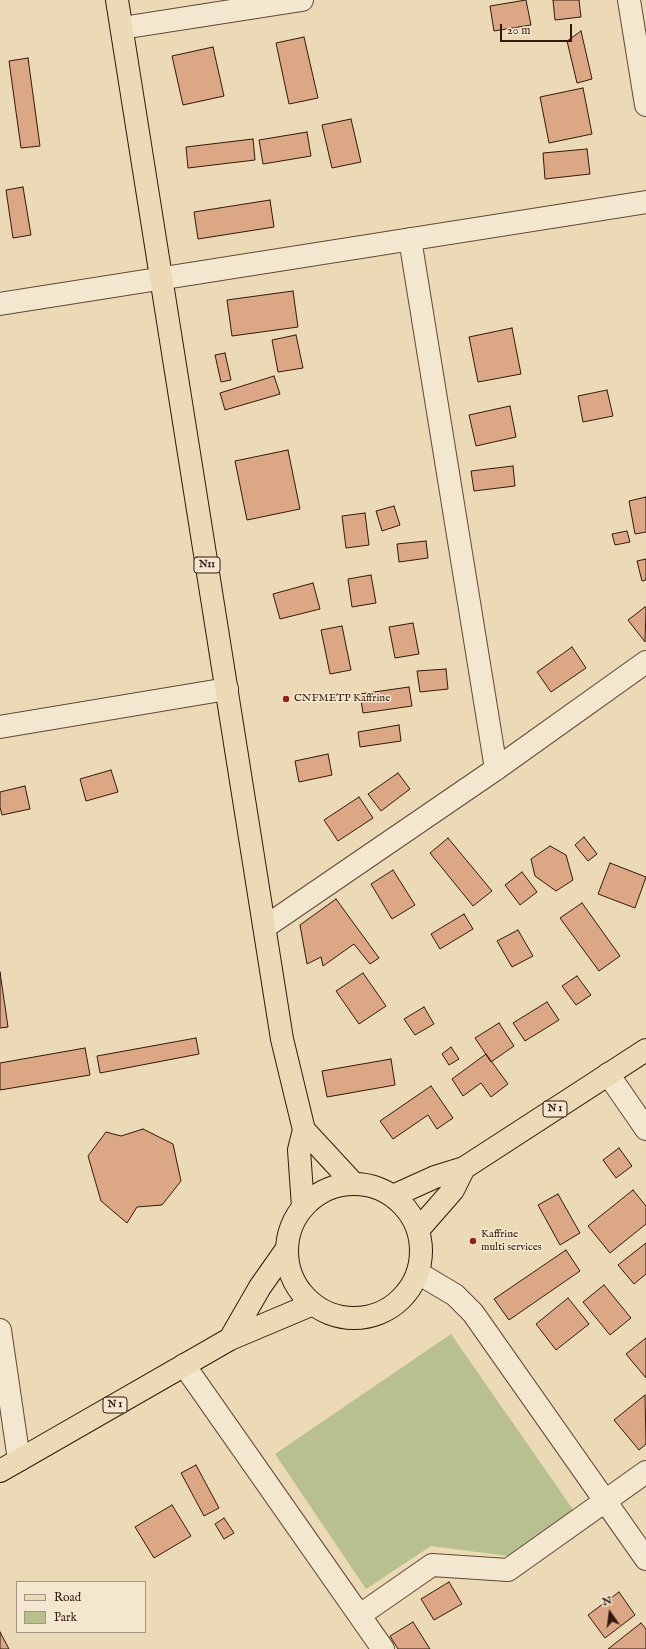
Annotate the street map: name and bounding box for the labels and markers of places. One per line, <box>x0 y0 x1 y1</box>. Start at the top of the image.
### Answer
place label: CNFMETP Kaffrine <box>294 692 390 706</box>
marker: CNFMETP Kaffrine <box>281 694 291 704</box>
place label: Kaffrine multi services <box>481 1228 542 1254</box>
marker: Kaffrine multi services <box>468 1236 478 1246</box>

